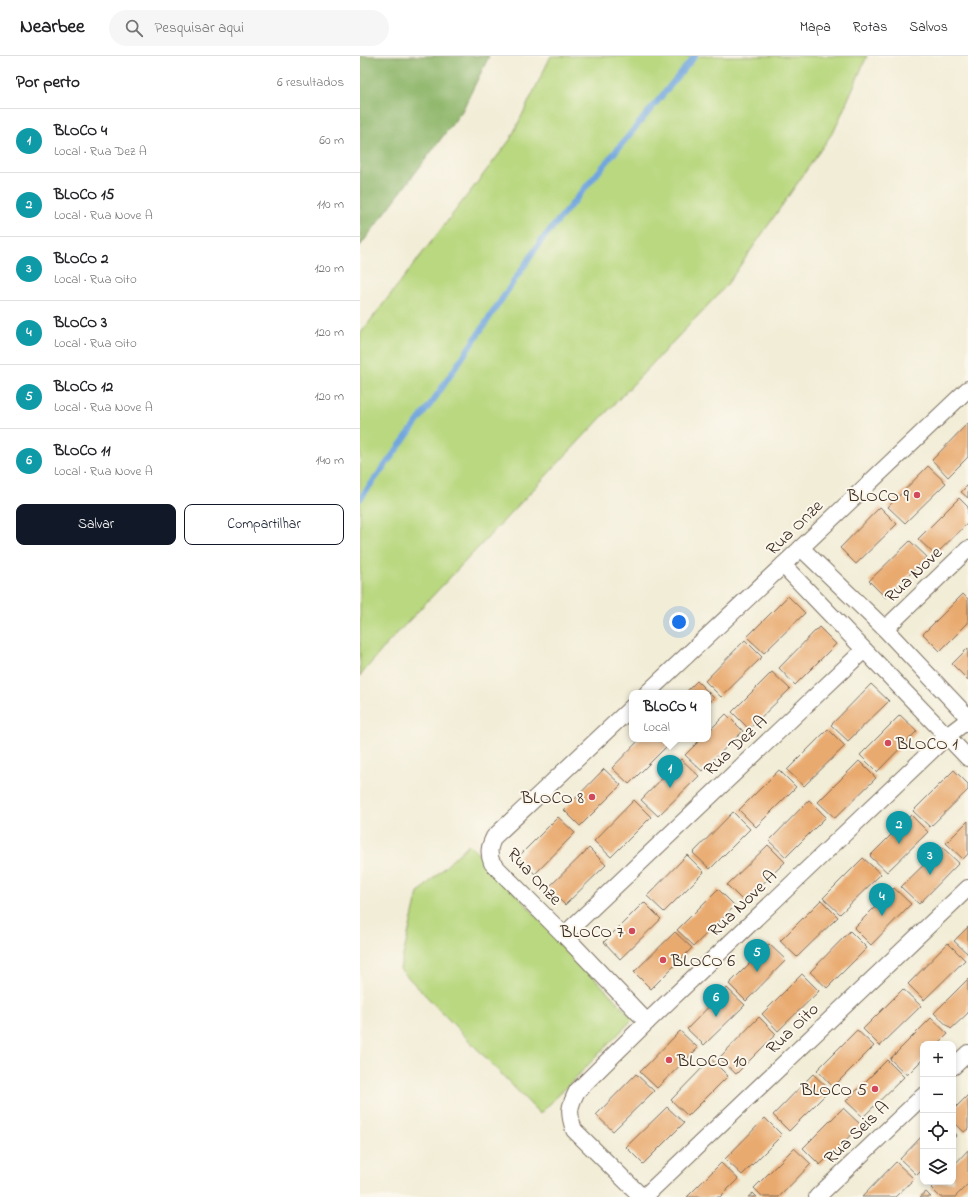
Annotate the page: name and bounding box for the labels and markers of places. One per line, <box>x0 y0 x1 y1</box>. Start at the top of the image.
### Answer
place label: BLOCO 9 <box>846 484 910 510</box>
marker: BLOCO 9 <box>912 490 922 500</box>
place label: BLOCO 1 <box>895 732 958 758</box>
marker: BLOCO 1 <box>883 738 893 748</box>
pin: 1 <box>657 755 683 788</box>
place label: BLOCO 8 <box>520 786 584 812</box>
marker: BLOCO 8 <box>587 792 597 802</box>
pin: 2 <box>886 811 912 844</box>
pin: 3 <box>917 842 943 875</box>
pin: 4 <box>869 883 895 916</box>
place label: BLOCO 7 <box>559 920 625 946</box>
marker: BLOCO 7 <box>627 926 637 936</box>
pin: 5 <box>744 939 770 972</box>
place label: BLOCO 6 <box>670 949 735 975</box>
marker: BLOCO 6 <box>658 955 668 965</box>
pin: 6 <box>703 984 729 1017</box>
place label: BLOCO 10 <box>676 1049 747 1075</box>
marker: BLOCO 10 <box>664 1055 674 1065</box>
place label: BLOCO 5 <box>799 1078 867 1104</box>
marker: BLOCO 5 <box>870 1084 880 1094</box>

